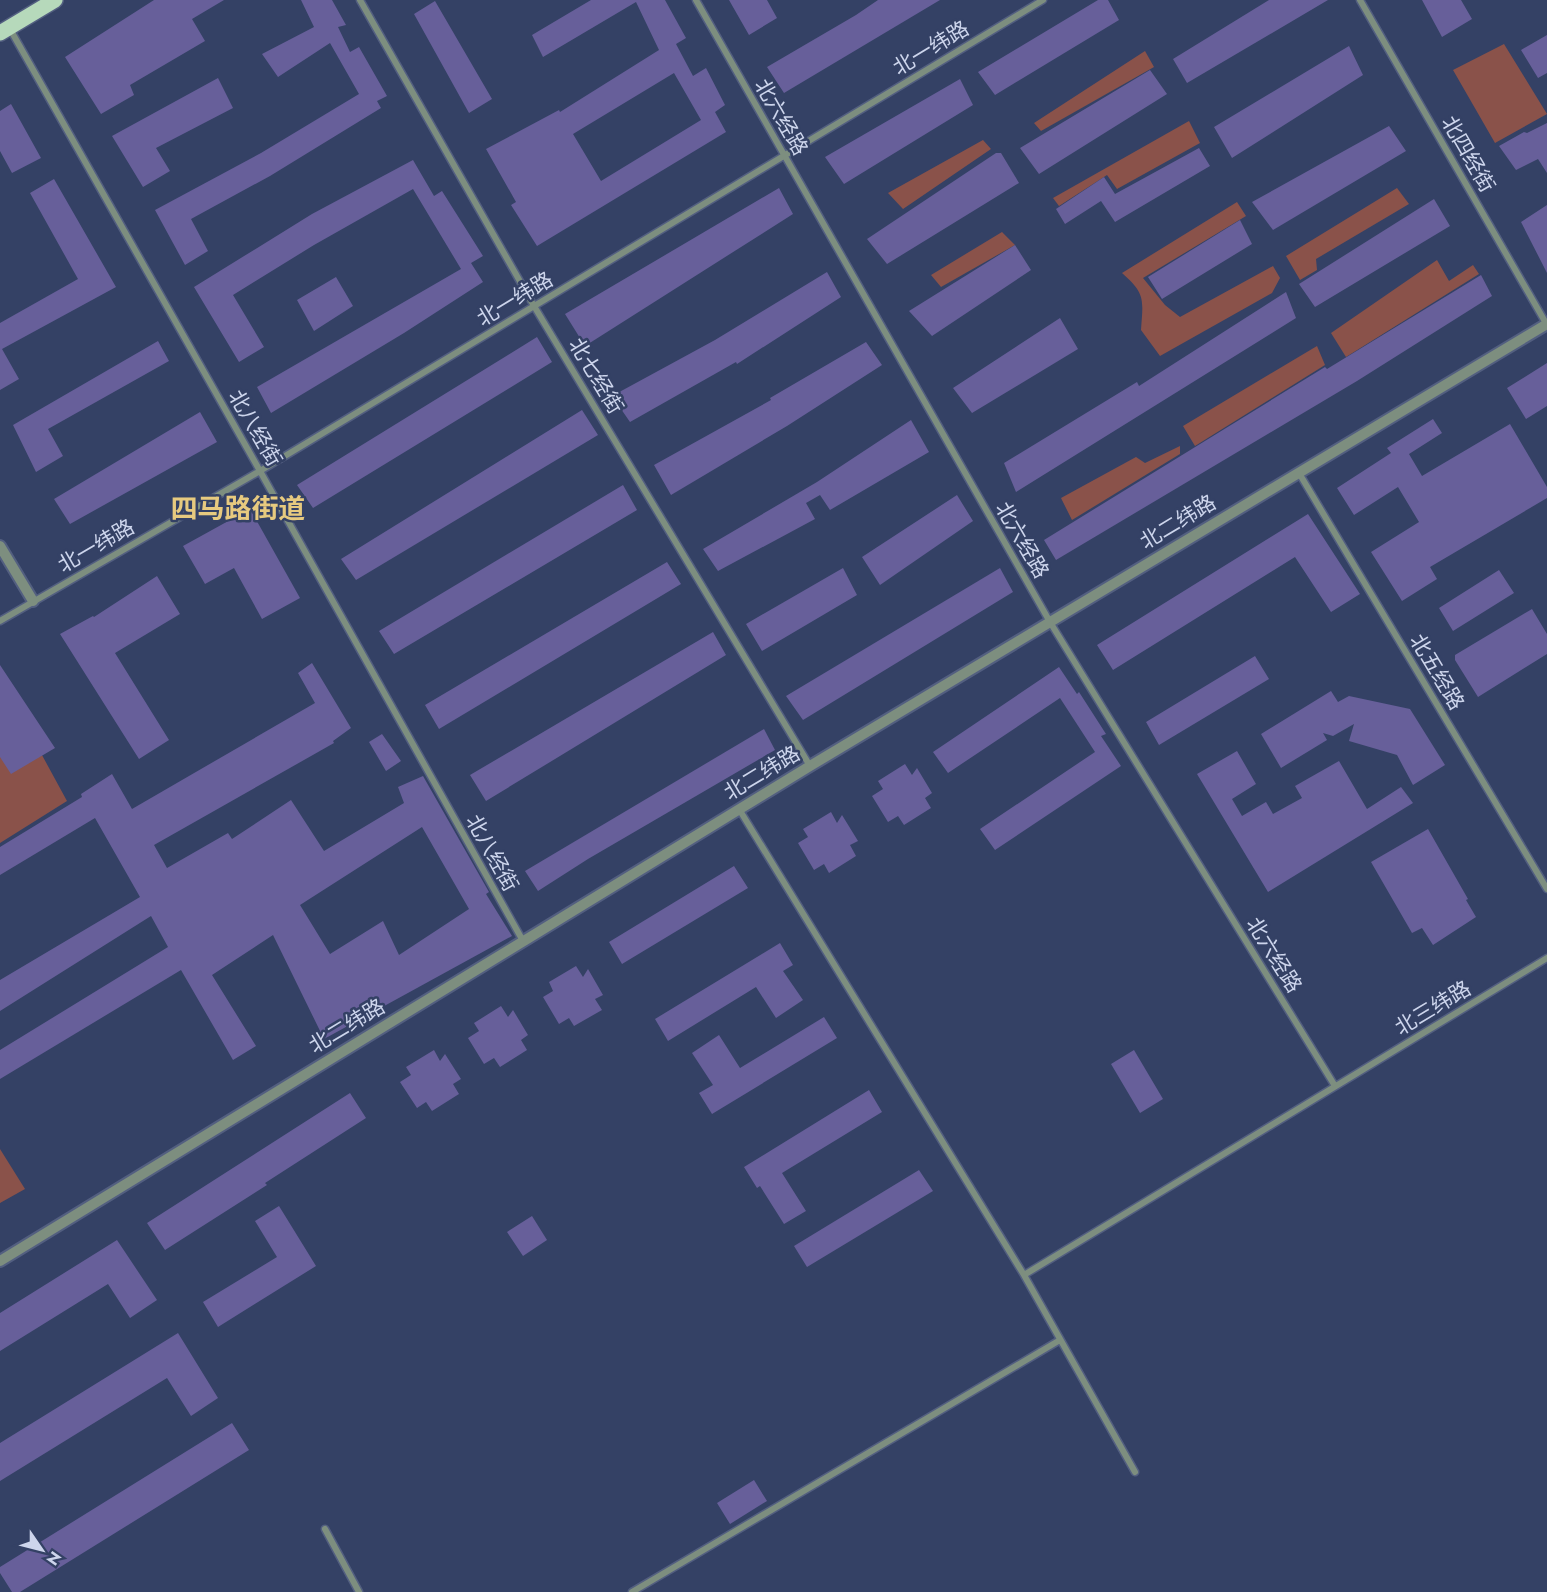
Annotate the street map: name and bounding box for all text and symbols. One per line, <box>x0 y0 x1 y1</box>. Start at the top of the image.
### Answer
street label: 北一纬路 <box>887 14 975 82</box>
street label: 北六经路 <box>747 73 815 161</box>
street label: 北四经街 <box>1434 110 1502 198</box>
street label: 北一纬路 <box>471 265 559 333</box>
street label: 北七经街 <box>562 332 630 420</box>
street label: 北八经街 <box>221 384 289 472</box>
street label: 北二纬路 <box>1134 488 1222 556</box>
district label: 四马路街道 <box>171 489 306 528</box>
street label: 北六经路 <box>988 496 1056 584</box>
street label: 北一纬路 <box>52 512 140 580</box>
street label: 北五经路 <box>1403 628 1471 716</box>
street label: 北二纬路 <box>718 739 806 807</box>
street label: 北八经街 <box>459 809 525 897</box>
street label: 北六经路 <box>1239 911 1309 999</box>
street label: 北三纬路 <box>1389 974 1477 1042</box>
street label: 北二纬路 <box>303 992 391 1060</box>
north arrow <box>12 1520 72 1580</box>
text: N <box>41 1547 67 1570</box>

